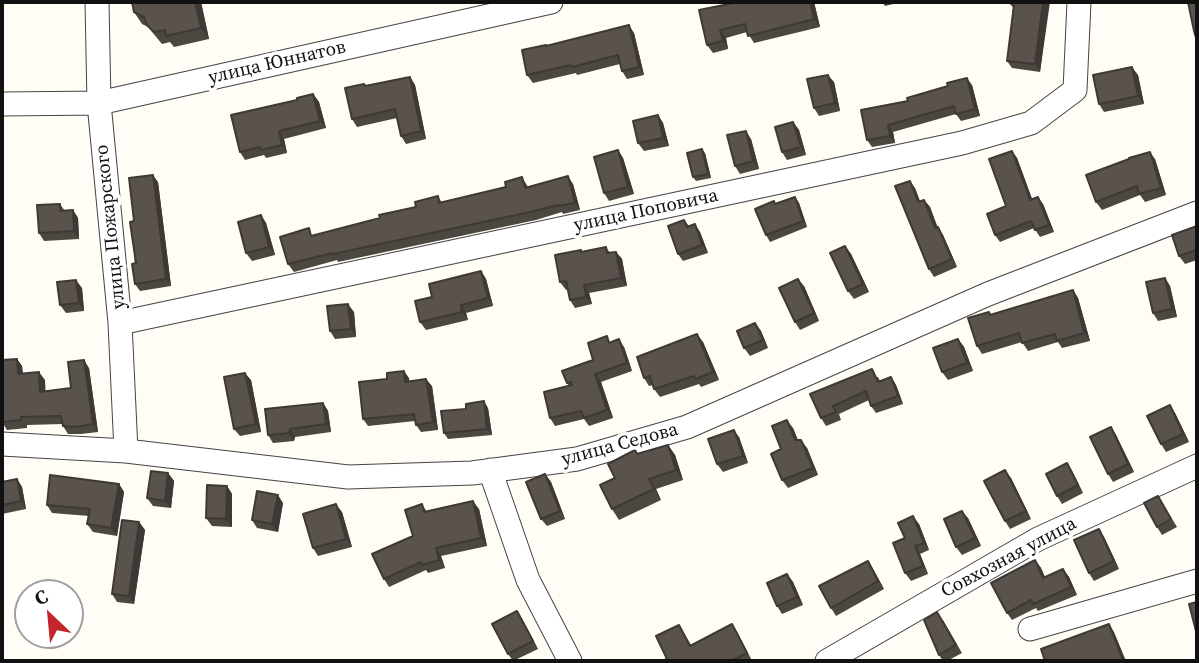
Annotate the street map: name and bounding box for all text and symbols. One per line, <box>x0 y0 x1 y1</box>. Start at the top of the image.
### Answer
street label: улица Юннатов <box>206 36 348 90</box>
street label: улица Пожарского <box>91 143 131 311</box>
street label: улица Поповича <box>572 185 720 237</box>
street label: улица Седова <box>559 418 681 472</box>
street label: Совхозная улица <box>937 513 1081 603</box>
north arrow <box>14 579 84 649</box>
text: С <box>30 583 52 611</box>

